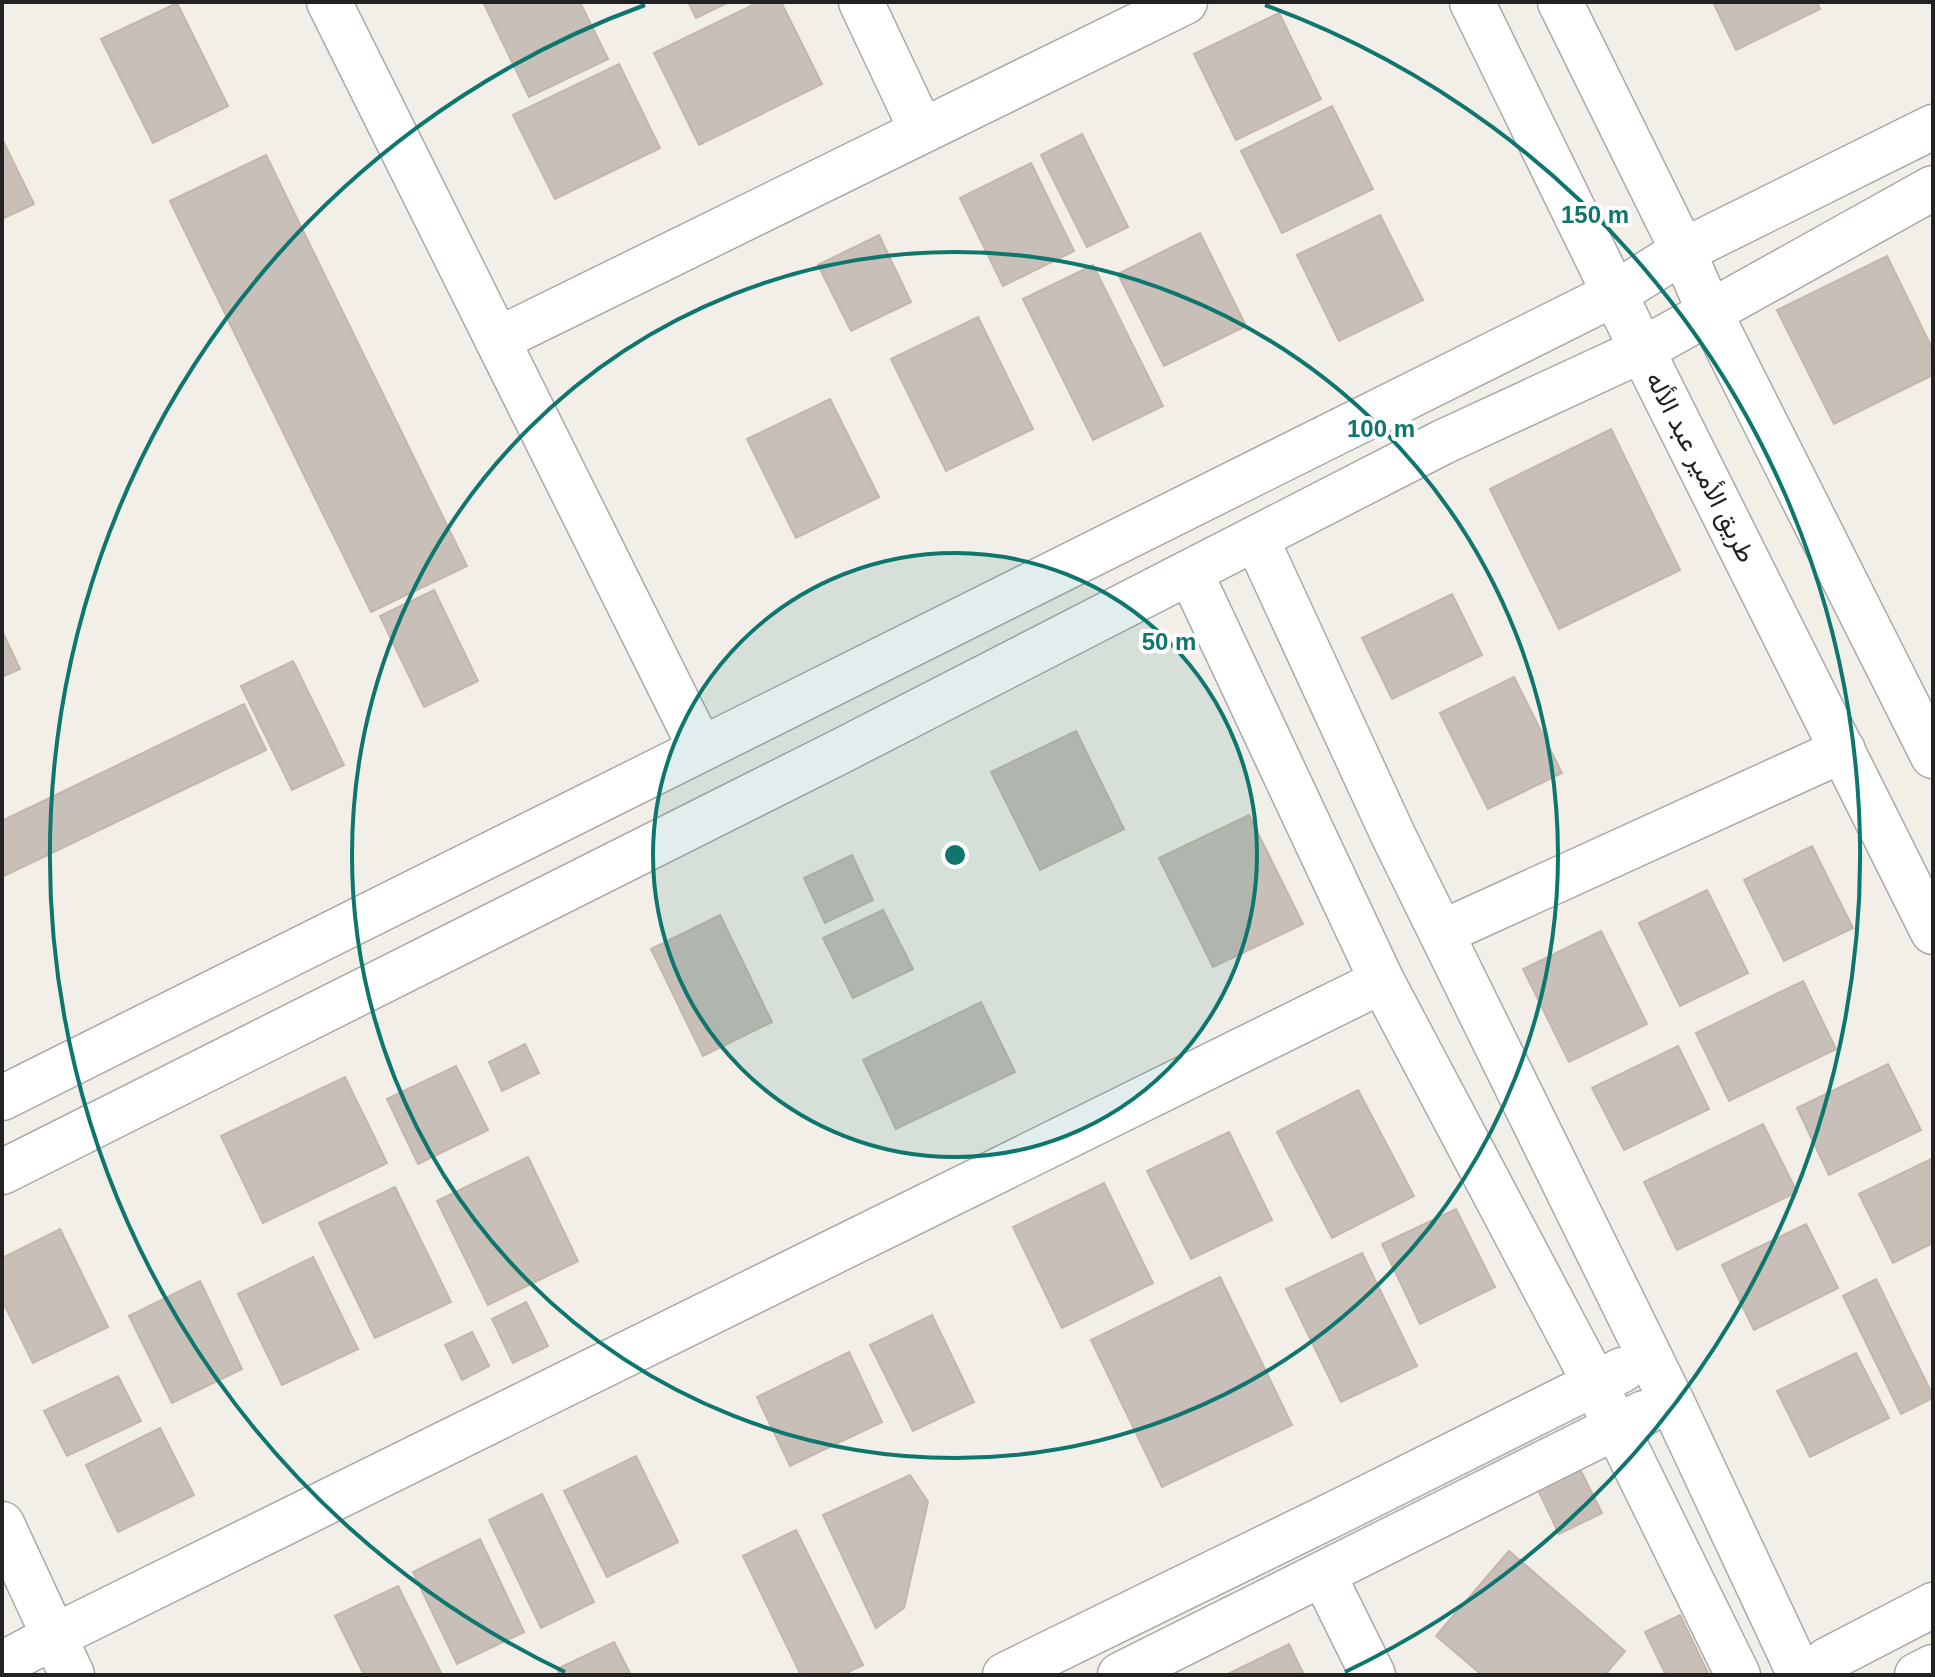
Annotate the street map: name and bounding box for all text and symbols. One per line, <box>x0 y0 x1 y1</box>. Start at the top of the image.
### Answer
text: 150 m <box>1561 201 1629 228</box>
street label: طريق الأمير عبد الأله <box>1639 367 1762 568</box>
text: 100 m <box>1347 415 1415 442</box>
text: 50 m <box>1142 628 1196 655</box>
centre of rings <box>941 841 969 869</box>

